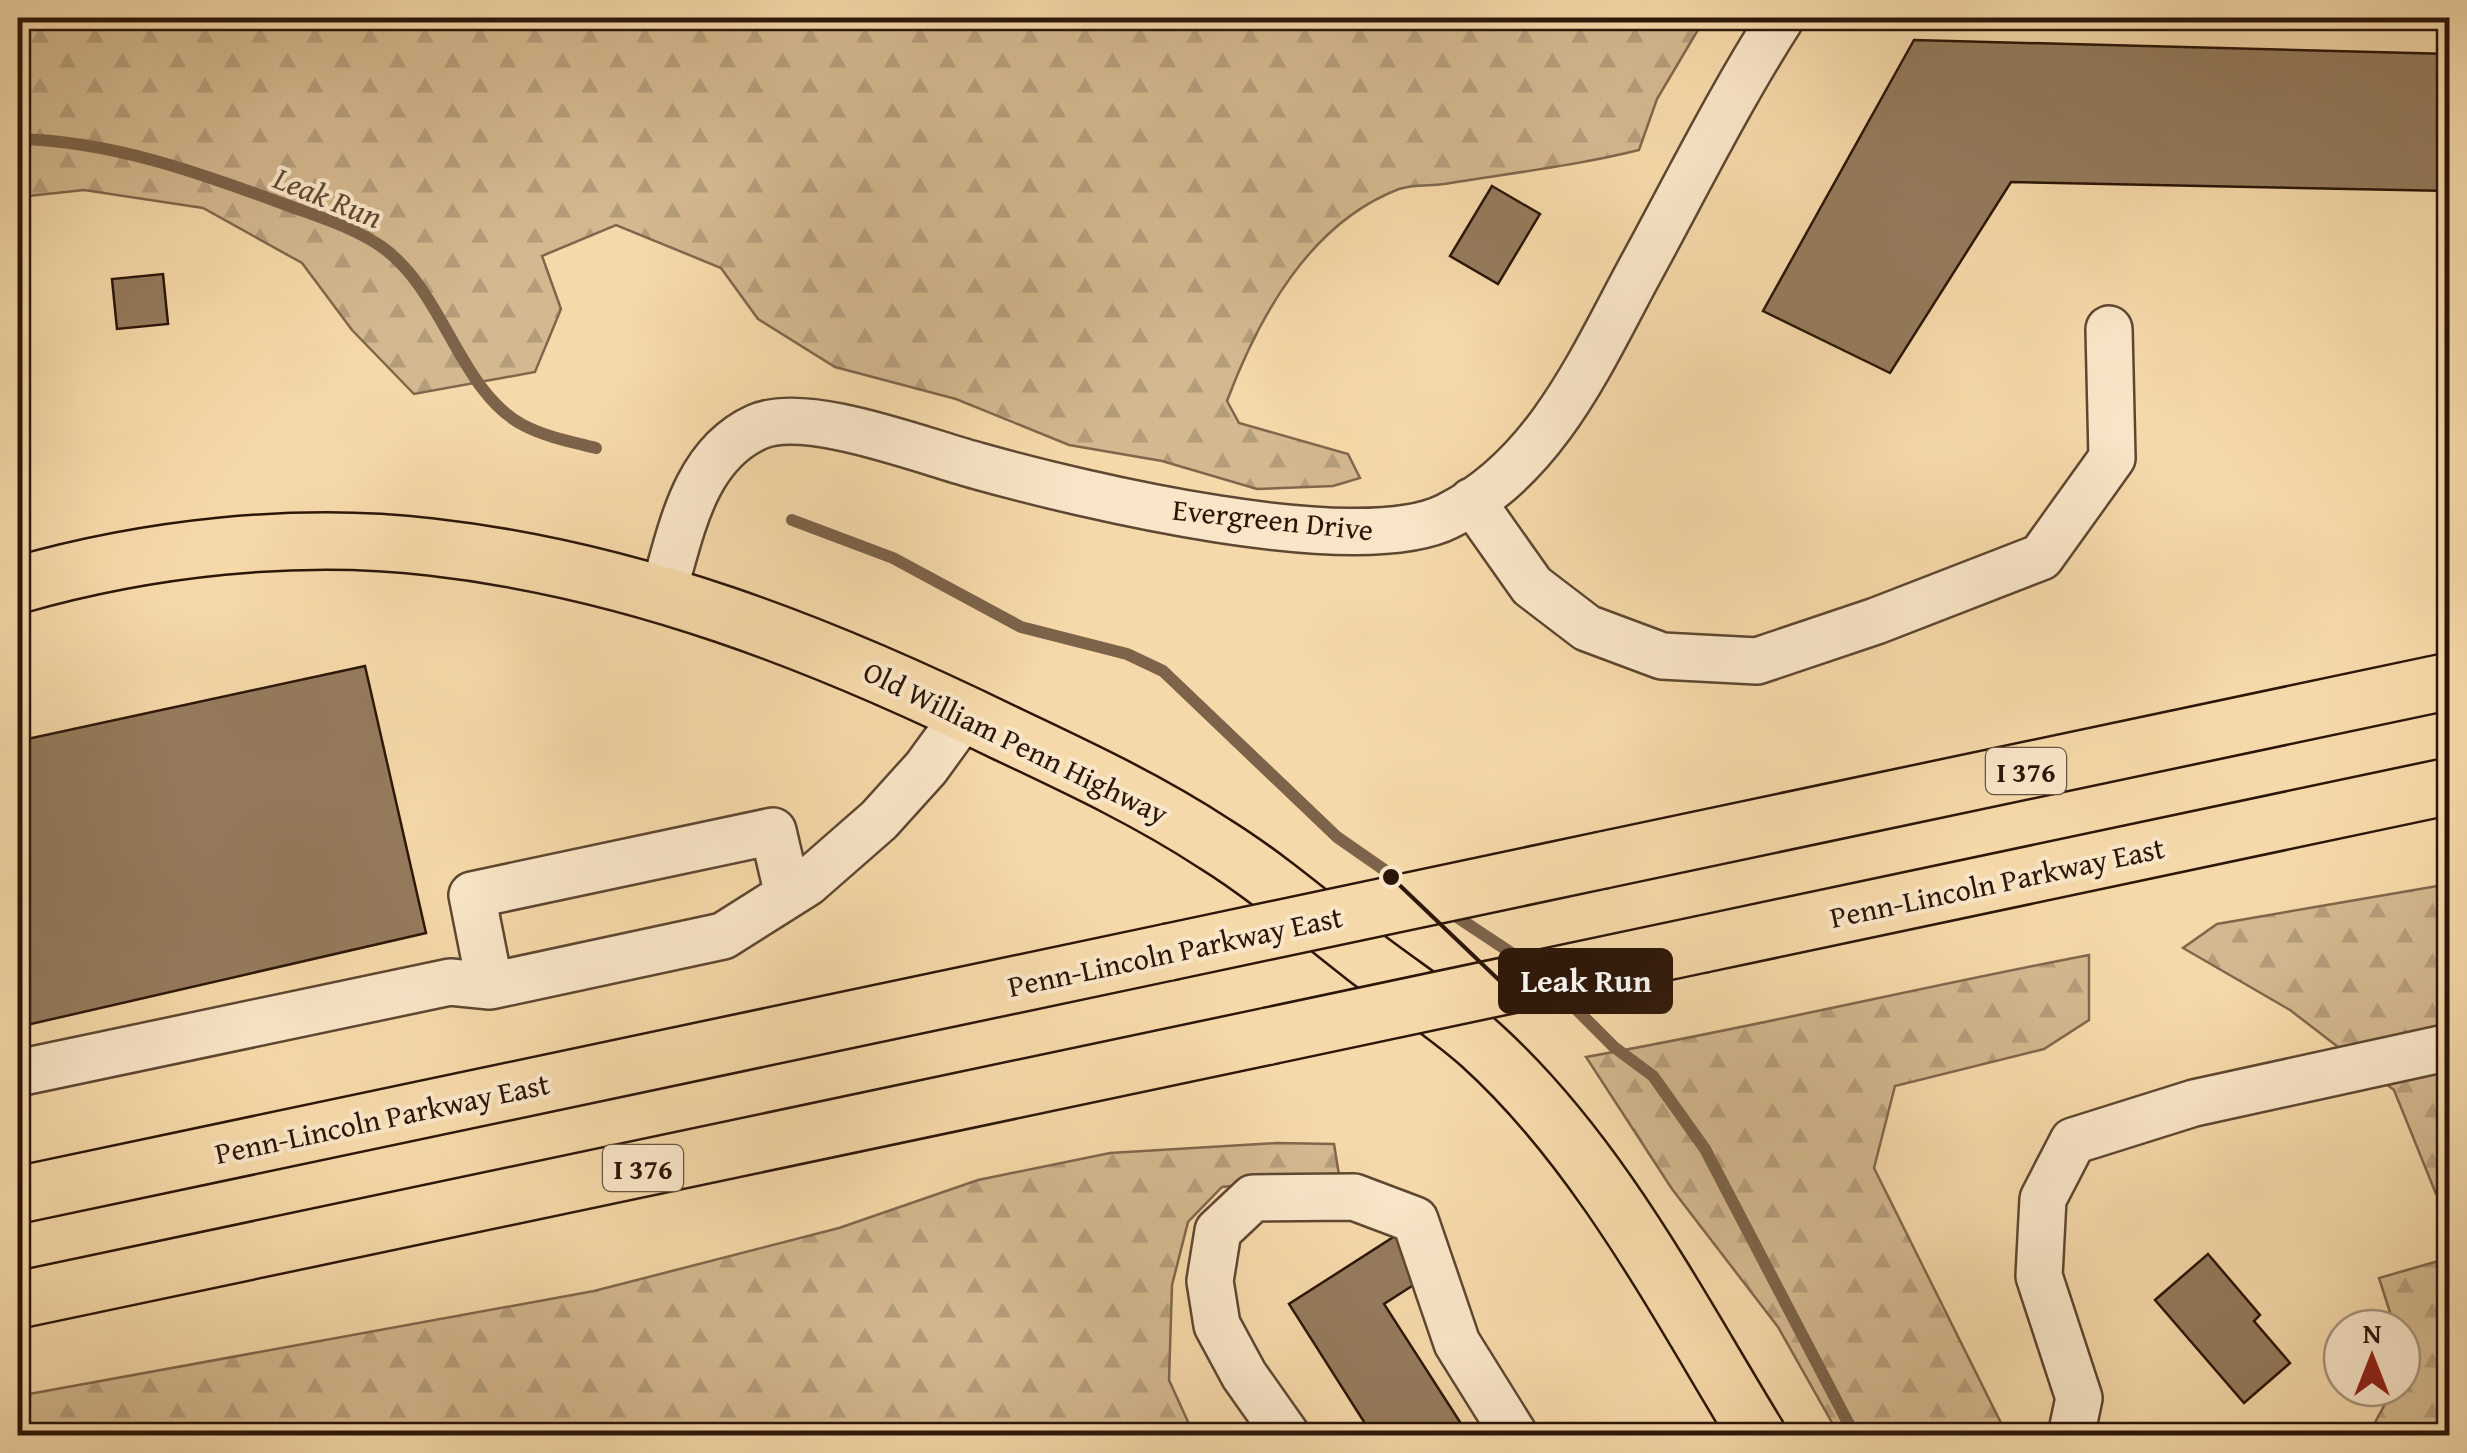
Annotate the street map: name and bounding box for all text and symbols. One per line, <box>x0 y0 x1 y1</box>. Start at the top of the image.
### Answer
water label: Leak Run <box>266 154 389 240</box>
street label: Evergreen Drive <box>1170 487 1376 551</box>
street label: Old William Penn Highway <box>856 649 1176 835</box>
road number: I 376 <box>1986 748 2066 794</box>
street label: Penn-Lincoln Parkway East <box>1826 825 2169 939</box>
street label: Penn-Lincoln Parkway East <box>1004 894 1347 1008</box>
callout: Leak Run <box>1500 950 1671 1012</box>
text: Leak Run <box>1520 957 1652 1004</box>
street label: Penn-Lincoln Parkway East <box>211 1061 554 1175</box>
road number: I 376 <box>603 1145 683 1191</box>
north arrow <box>2322 1308 2422 1408</box>
text: N <box>2363 1312 2382 1353</box>

